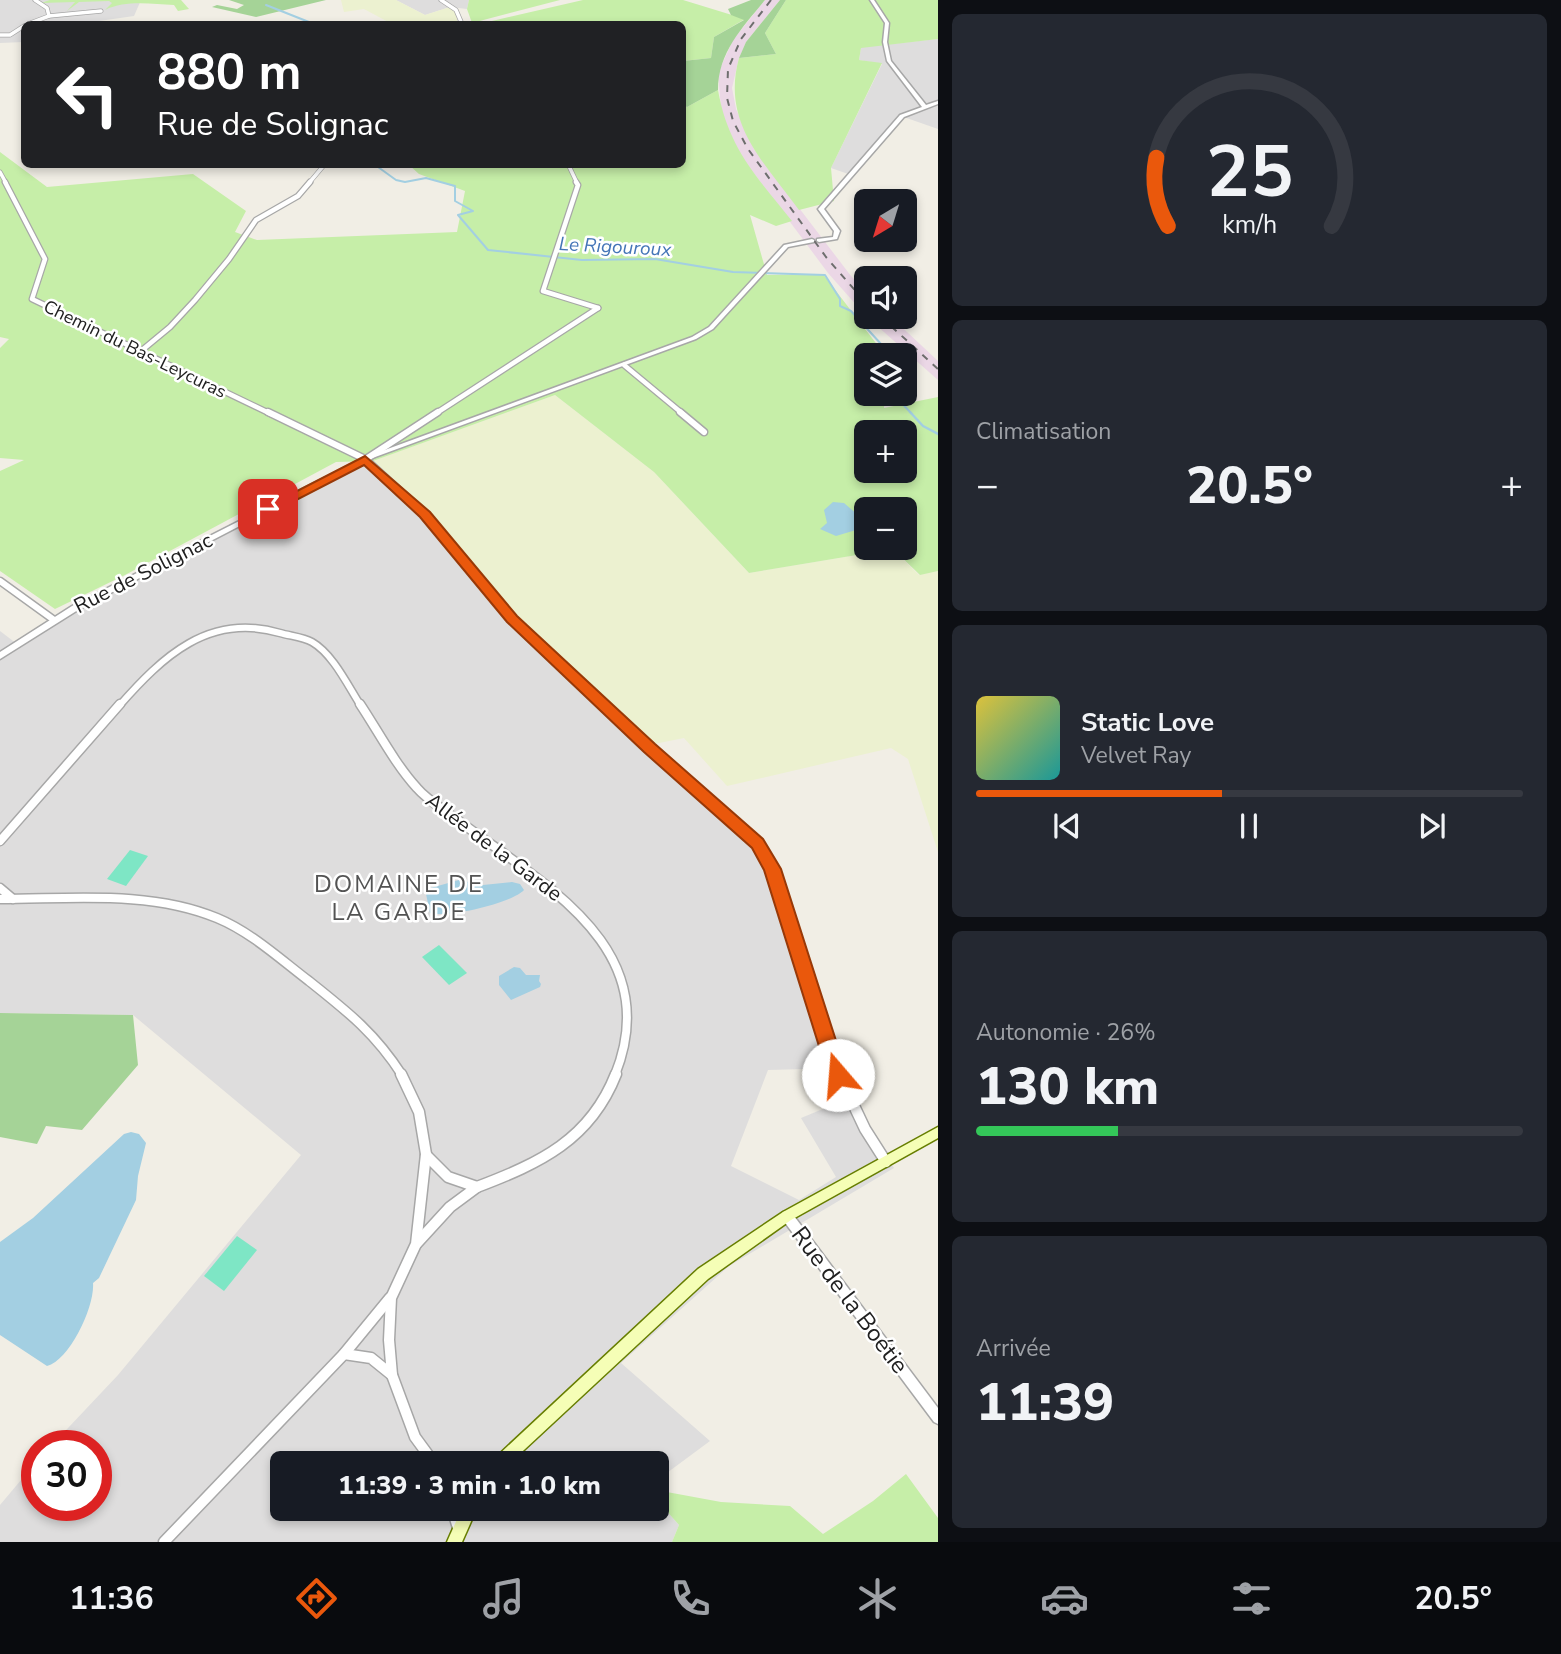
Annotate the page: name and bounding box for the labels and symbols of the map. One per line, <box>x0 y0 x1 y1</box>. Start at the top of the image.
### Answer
north arrow <box>854 189 917 252</box>
water label: Le Rigouroux <box>558 231 673 263</box>
street label: Chemin du Bas-Leycuras <box>39 294 231 404</box>
pin <box>238 479 298 539</box>
street label: Rue de Solignac <box>69 526 217 620</box>
street label: Allée de la Garde <box>420 786 568 908</box>
district label: DOMAINE DE LA GARDE <box>314 868 484 928</box>
position arrow <box>801 1038 875 1112</box>
street label: Rue de la Boétie <box>784 1220 916 1380</box>
speed limit sign: 30 <box>21 1430 112 1521</box>

